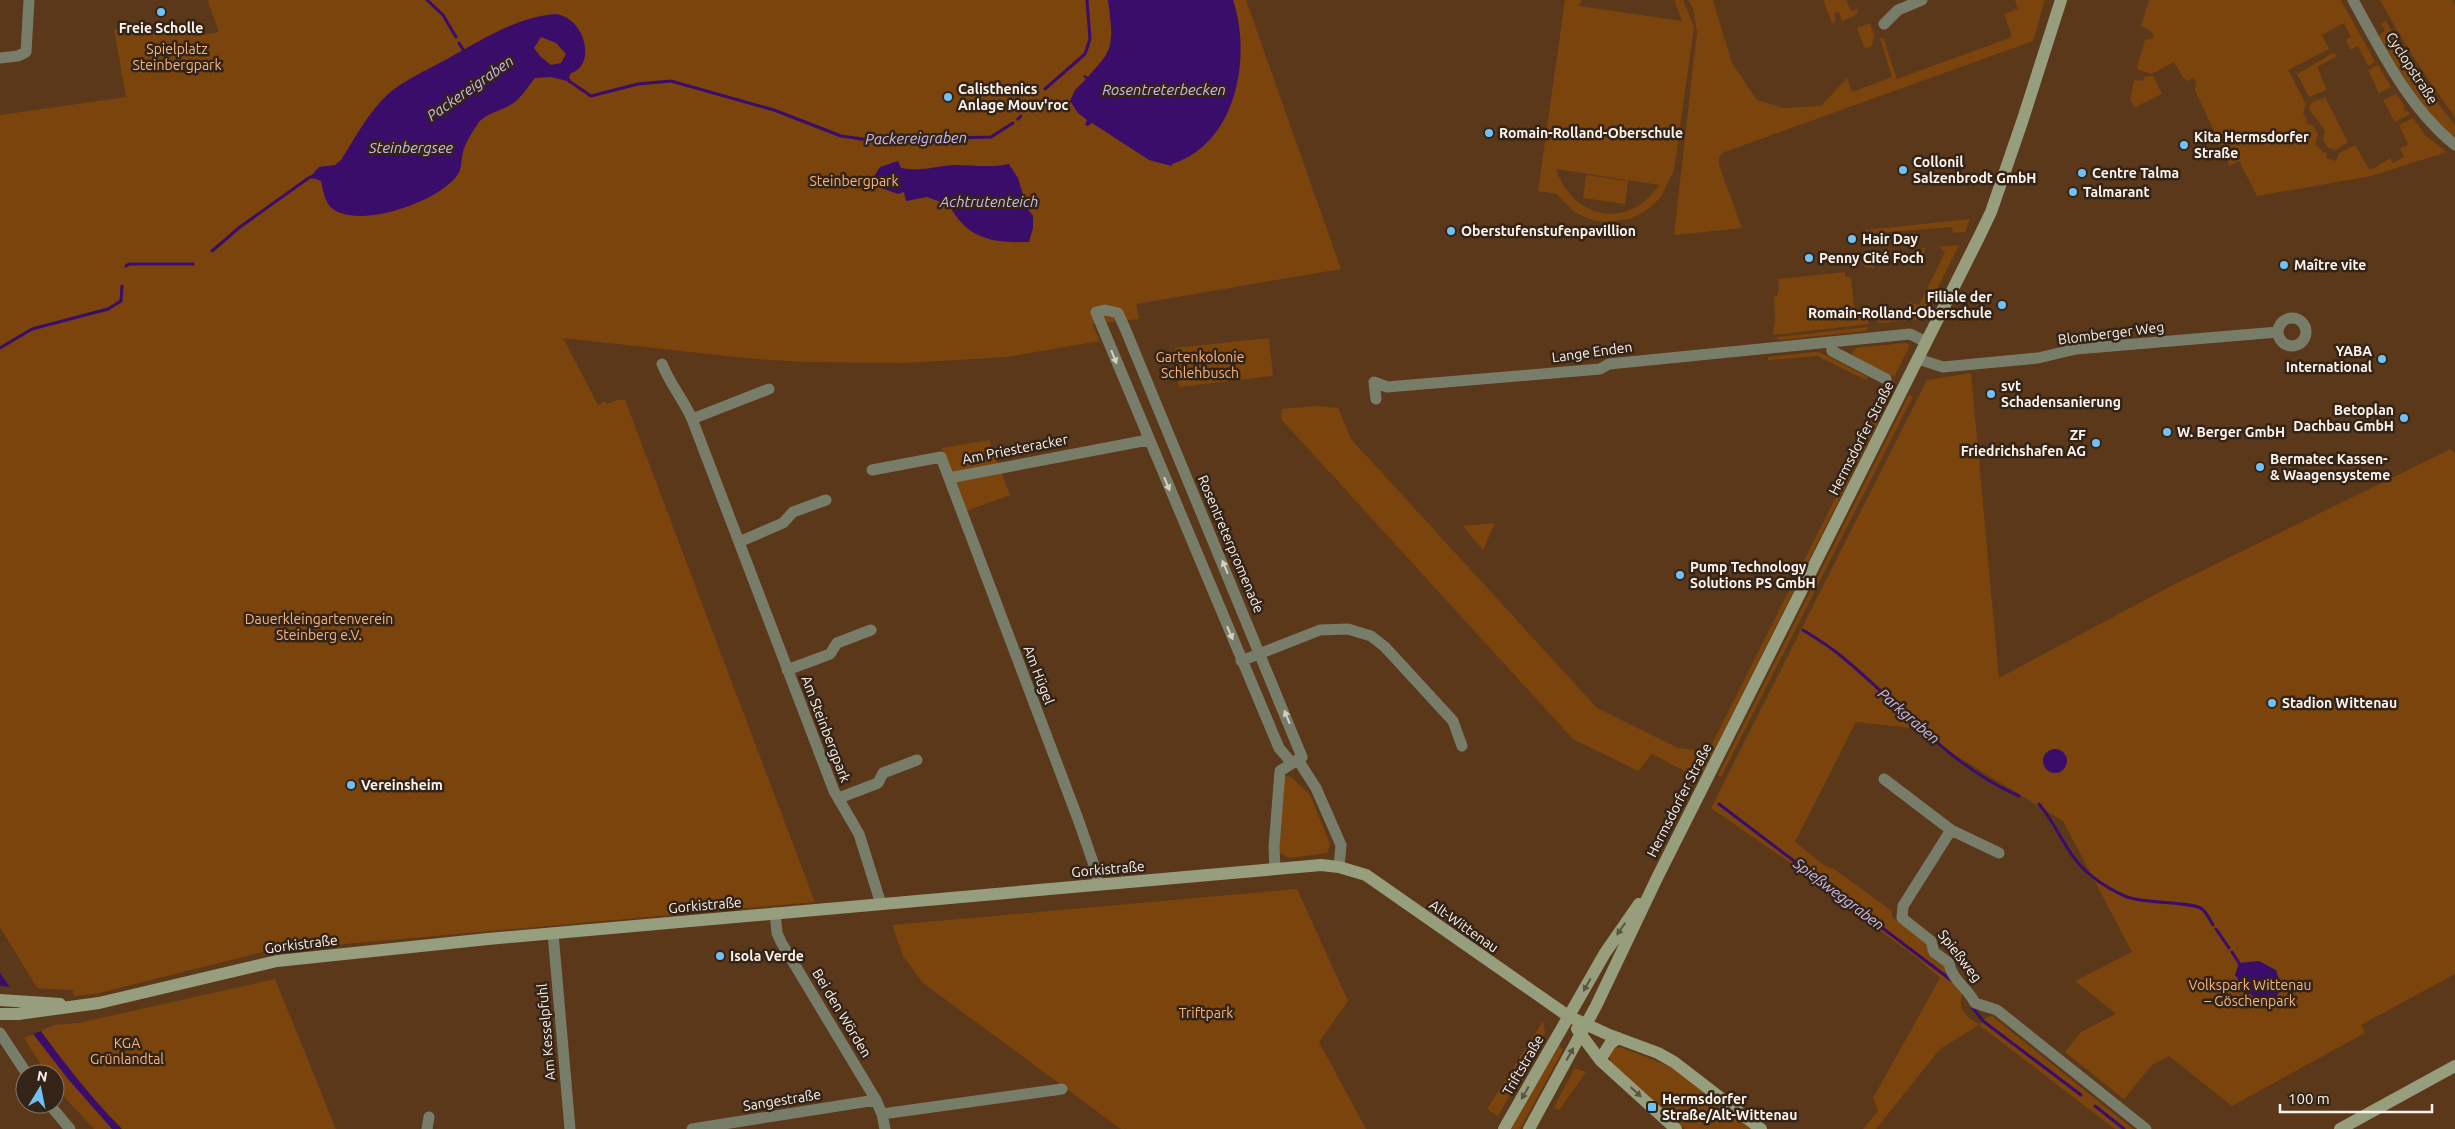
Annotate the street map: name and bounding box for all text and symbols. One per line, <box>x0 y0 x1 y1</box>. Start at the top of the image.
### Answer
marker: Freie Scholle <box>155 6 167 18</box>
place label: Freie Scholle <box>119 20 203 36</box>
street label: Cyclopstraße <box>2383 29 2441 107</box>
park label: Spielplatz Steinbergpark <box>133 41 221 73</box>
water label: Packereigraben <box>423 52 517 124</box>
place label: Calisthenics Anlage Mouv'roc <box>958 81 1069 113</box>
water label: Rosentreterbecken <box>1102 81 1226 98</box>
marker: Calisthenics Anlage Mouv'roc <box>942 91 954 103</box>
place label: Romain-Rolland-Oberschule <box>1499 125 1683 141</box>
marker: Romain-Rolland-Oberschule <box>1483 127 1495 139</box>
water label: Packereigraben <box>865 129 967 147</box>
place label: Kita Hermsdorfer Straße <box>2194 129 2309 161</box>
water label: Steinbergsee <box>368 139 453 156</box>
marker: Kita Hermsdorfer Straße <box>2178 139 2190 151</box>
place label: Collonil Salzenbrodt GmbH <box>1913 154 2037 186</box>
marker: Collonil Salzenbrodt GmbH <box>1897 164 1909 176</box>
place label: Centre Talma <box>2092 165 2179 181</box>
marker: Centre Talma <box>2076 167 2088 179</box>
park label: Steinbergpark <box>810 173 898 189</box>
place label: Talmarant <box>2083 184 2149 200</box>
marker: Talmarant <box>2067 186 2079 198</box>
water label: Achtrutenteich <box>939 193 1038 210</box>
place label: Oberstufenstufenpavillion <box>1461 223 1636 239</box>
marker: Oberstufenstufenpavillion <box>1445 225 1457 237</box>
place label: Hair Day <box>1862 231 1918 247</box>
marker: Hair Day <box>1846 233 1858 245</box>
place label: Penny Cité Foch <box>1819 250 1924 266</box>
marker: Penny Cité Foch <box>1803 252 1815 264</box>
place label: Maître vite <box>2294 257 2366 273</box>
marker: Maître vite <box>2278 259 2290 271</box>
place label: Filiale der Romain-Rolland-Oberschule <box>1808 289 1992 321</box>
marker: Filiale der Romain-Rolland-Oberschule <box>1996 299 2008 311</box>
street label: Blomberger Weg <box>2057 319 2165 347</box>
street label: Lange Enden <box>1551 338 1633 366</box>
place label: YABA International <box>2286 343 2372 375</box>
park label: Gartenkolonie Schlehbusch <box>1156 349 1244 381</box>
one-way arrow <box>1111 350 1118 365</box>
marker: YABA International <box>2376 353 2388 365</box>
street label: Hermsdorfer Straße <box>1825 378 1897 498</box>
place label: svt Schadensanierung <box>2001 378 2121 410</box>
marker: svt Schadensanierung <box>1985 388 1997 400</box>
place label: Betoplan Dachbau GmbH <box>2293 402 2394 434</box>
marker: Betoplan Dachbau GmbH <box>2398 412 2410 424</box>
place label: W. Berger GmbH <box>2177 424 2285 440</box>
marker: W. Berger GmbH <box>2161 426 2173 438</box>
place label: ZF Friedrichshafen AG <box>1961 427 2086 459</box>
street label: Am Priesteracker <box>961 431 1070 467</box>
marker: ZF Friedrichshafen AG <box>2090 437 2102 449</box>
place label: Bermatec Kassen- & Waagensysteme <box>2270 451 2390 483</box>
marker: Bermatec Kassen- & Waagensysteme <box>2254 461 2266 473</box>
street label: Rosentreterpromenade <box>1195 473 1267 615</box>
one-way arrow <box>1163 477 1171 491</box>
place label: Pump Technology Solutions PS GmbH <box>1690 559 1816 591</box>
one-way arrow <box>1220 560 1228 574</box>
marker: Pump Technology Solutions PS GmbH <box>1674 569 1686 581</box>
park label: Dauerkleingartenverein Steinberg e.V. <box>245 611 393 643</box>
one-way arrow <box>1226 626 1234 640</box>
street label: Am Hügel <box>1020 643 1058 707</box>
street label: Am Steinbergpark <box>798 673 854 785</box>
water label: Parkgraben <box>1875 685 1943 747</box>
place label: Stadion Wittenau <box>2282 695 2397 711</box>
marker: Stadion Wittenau <box>2266 697 2278 709</box>
one-way arrow <box>1283 710 1291 724</box>
street label: Hermsdorfer Straße <box>1643 740 1715 860</box>
place label: Vereinsheim <box>361 777 443 793</box>
marker: Vereinsheim <box>345 779 357 791</box>
water label: Spießweggraben <box>1790 854 1888 934</box>
street label: Gorkistraße <box>1071 858 1145 880</box>
street label: Gorkistraße <box>668 894 742 916</box>
street label: Alt-Wittenau <box>1426 896 1502 956</box>
one-way arrow <box>1616 923 1626 936</box>
street label: Spießweg <box>1935 927 1985 985</box>
street label: Gorkistraße <box>264 932 338 956</box>
place label: Isola Verde <box>730 948 804 964</box>
marker: Isola Verde <box>714 950 726 962</box>
street label: Bei den Wörden <box>809 966 875 1060</box>
park label: Volkspark Wittenau – Göschenpark <box>2189 977 2311 1009</box>
one-way arrow <box>1582 978 1591 991</box>
street label: Am Kesselpfuhl <box>534 983 558 1081</box>
park label: Triftpark <box>1179 1005 1233 1021</box>
street label: Triftstraße <box>1499 1032 1547 1098</box>
park label: KGA Grünlandtal <box>90 1035 164 1067</box>
one-way arrow <box>1565 1047 1574 1060</box>
north arrow <box>15 1064 65 1114</box>
text: N <box>36 1067 49 1085</box>
scale bar <box>2280 1082 2432 1114</box>
street label: Sangestraße <box>742 1086 822 1114</box>
one-way arrow <box>1520 1086 1529 1100</box>
one-way arrow <box>1629 1087 1642 1098</box>
text: 100 m <box>2288 1090 2330 1107</box>
place label: Hermsdorfer Straße/Alt-Wittenau <box>1662 1091 1797 1123</box>
marker: Hermsdorfer Straße/Alt-Wittenau <box>1646 1101 1658 1113</box>

